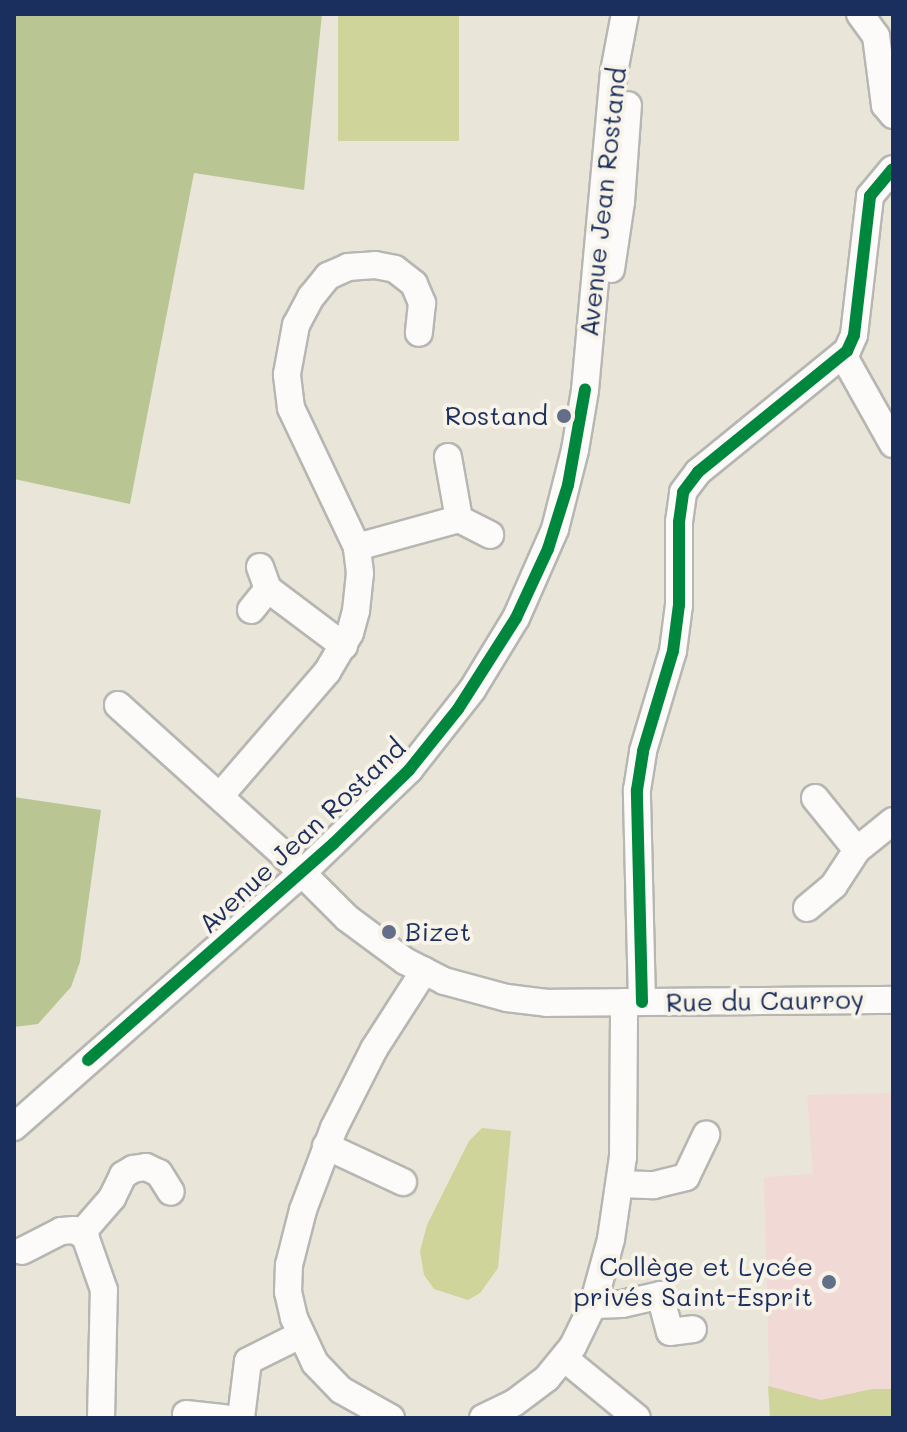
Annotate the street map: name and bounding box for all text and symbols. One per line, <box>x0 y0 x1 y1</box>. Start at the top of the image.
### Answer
street label: Avenue Jean Rostand <box>573 66 633 338</box>
place label: Rostand <box>445 400 548 432</box>
marker: Rostand <box>555 407 573 425</box>
street label: Avenue Jean Rostand <box>192 732 412 940</box>
place label: Bizet <box>405 916 471 948</box>
marker: Bizet <box>380 923 398 941</box>
street label: Rue du Caurroy <box>666 984 864 1018</box>
place label: Collège et Lycée privés Saint-Esprit <box>574 1251 813 1312</box>
marker: Collège et Lycée privés Saint-Esprit <box>820 1273 838 1291</box>

